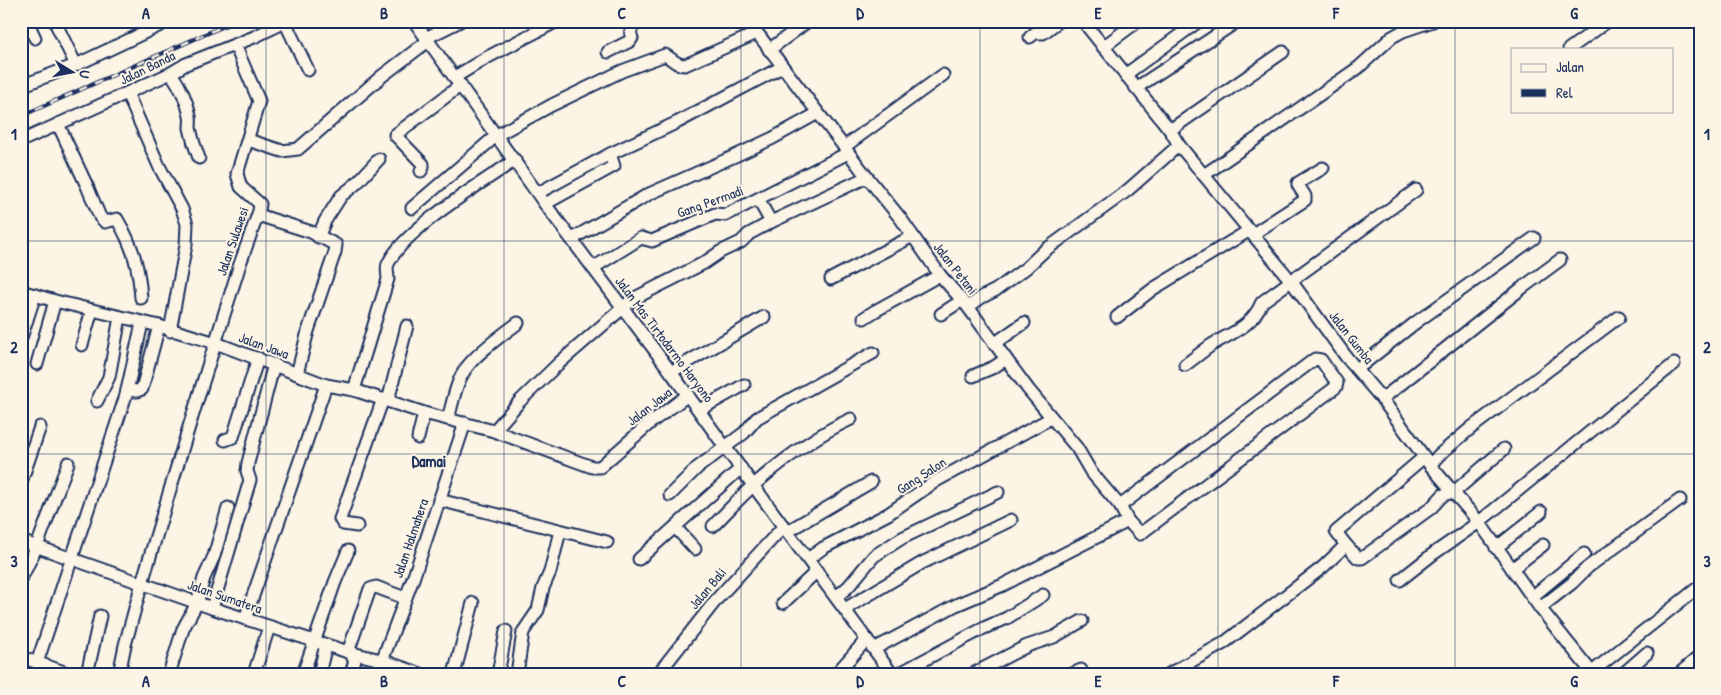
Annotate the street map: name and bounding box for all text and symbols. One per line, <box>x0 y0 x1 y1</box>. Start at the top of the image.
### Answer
text: A <box>142 2 150 24</box>
text: B <box>380 2 388 24</box>
text: C <box>618 2 627 24</box>
text: D <box>856 2 864 24</box>
text: E <box>1094 2 1102 24</box>
text: F <box>1332 2 1340 24</box>
text: G <box>1570 2 1578 24</box>
street label: Jalan Banda <box>116 45 178 89</box>
north arrow <box>48 48 98 98</box>
legend <box>1511 48 1674 112</box>
text: Jalan <box>1556 56 1584 77</box>
text: U <box>75 69 95 80</box>
text: Rel <box>1556 82 1573 103</box>
text: 1 <box>11 123 17 145</box>
text: 1 <box>1704 123 1710 145</box>
street label: Gang Permadi <box>674 180 746 223</box>
street label: Jalan Sulawesi <box>211 204 253 278</box>
street label: Jalan Petani <box>930 238 982 298</box>
street label: Jalan Mas Tirtodarmo Haryono <box>611 272 719 407</box>
street label: Jalan Gumba <box>1325 307 1379 368</box>
street label: Jalan Jawa <box>236 327 292 363</box>
text: 2 <box>10 336 18 358</box>
text: 2 <box>1703 336 1711 358</box>
street label: Jalan Jawa <box>623 382 676 430</box>
district label: Damai <box>412 450 446 472</box>
street label: Gang Salon <box>893 452 950 499</box>
street label: Jalan Halmahera <box>388 495 433 580</box>
text: 3 <box>10 550 18 572</box>
text: 3 <box>1703 550 1711 572</box>
street label: Jalan Bali <box>684 563 730 613</box>
street label: Jalan Sumatera <box>185 574 265 618</box>
text: A <box>142 670 150 692</box>
text: B <box>380 670 388 692</box>
text: C <box>618 670 627 692</box>
text: D <box>856 670 864 692</box>
text: E <box>1094 670 1102 692</box>
text: F <box>1332 670 1340 692</box>
text: G <box>1570 670 1578 692</box>

